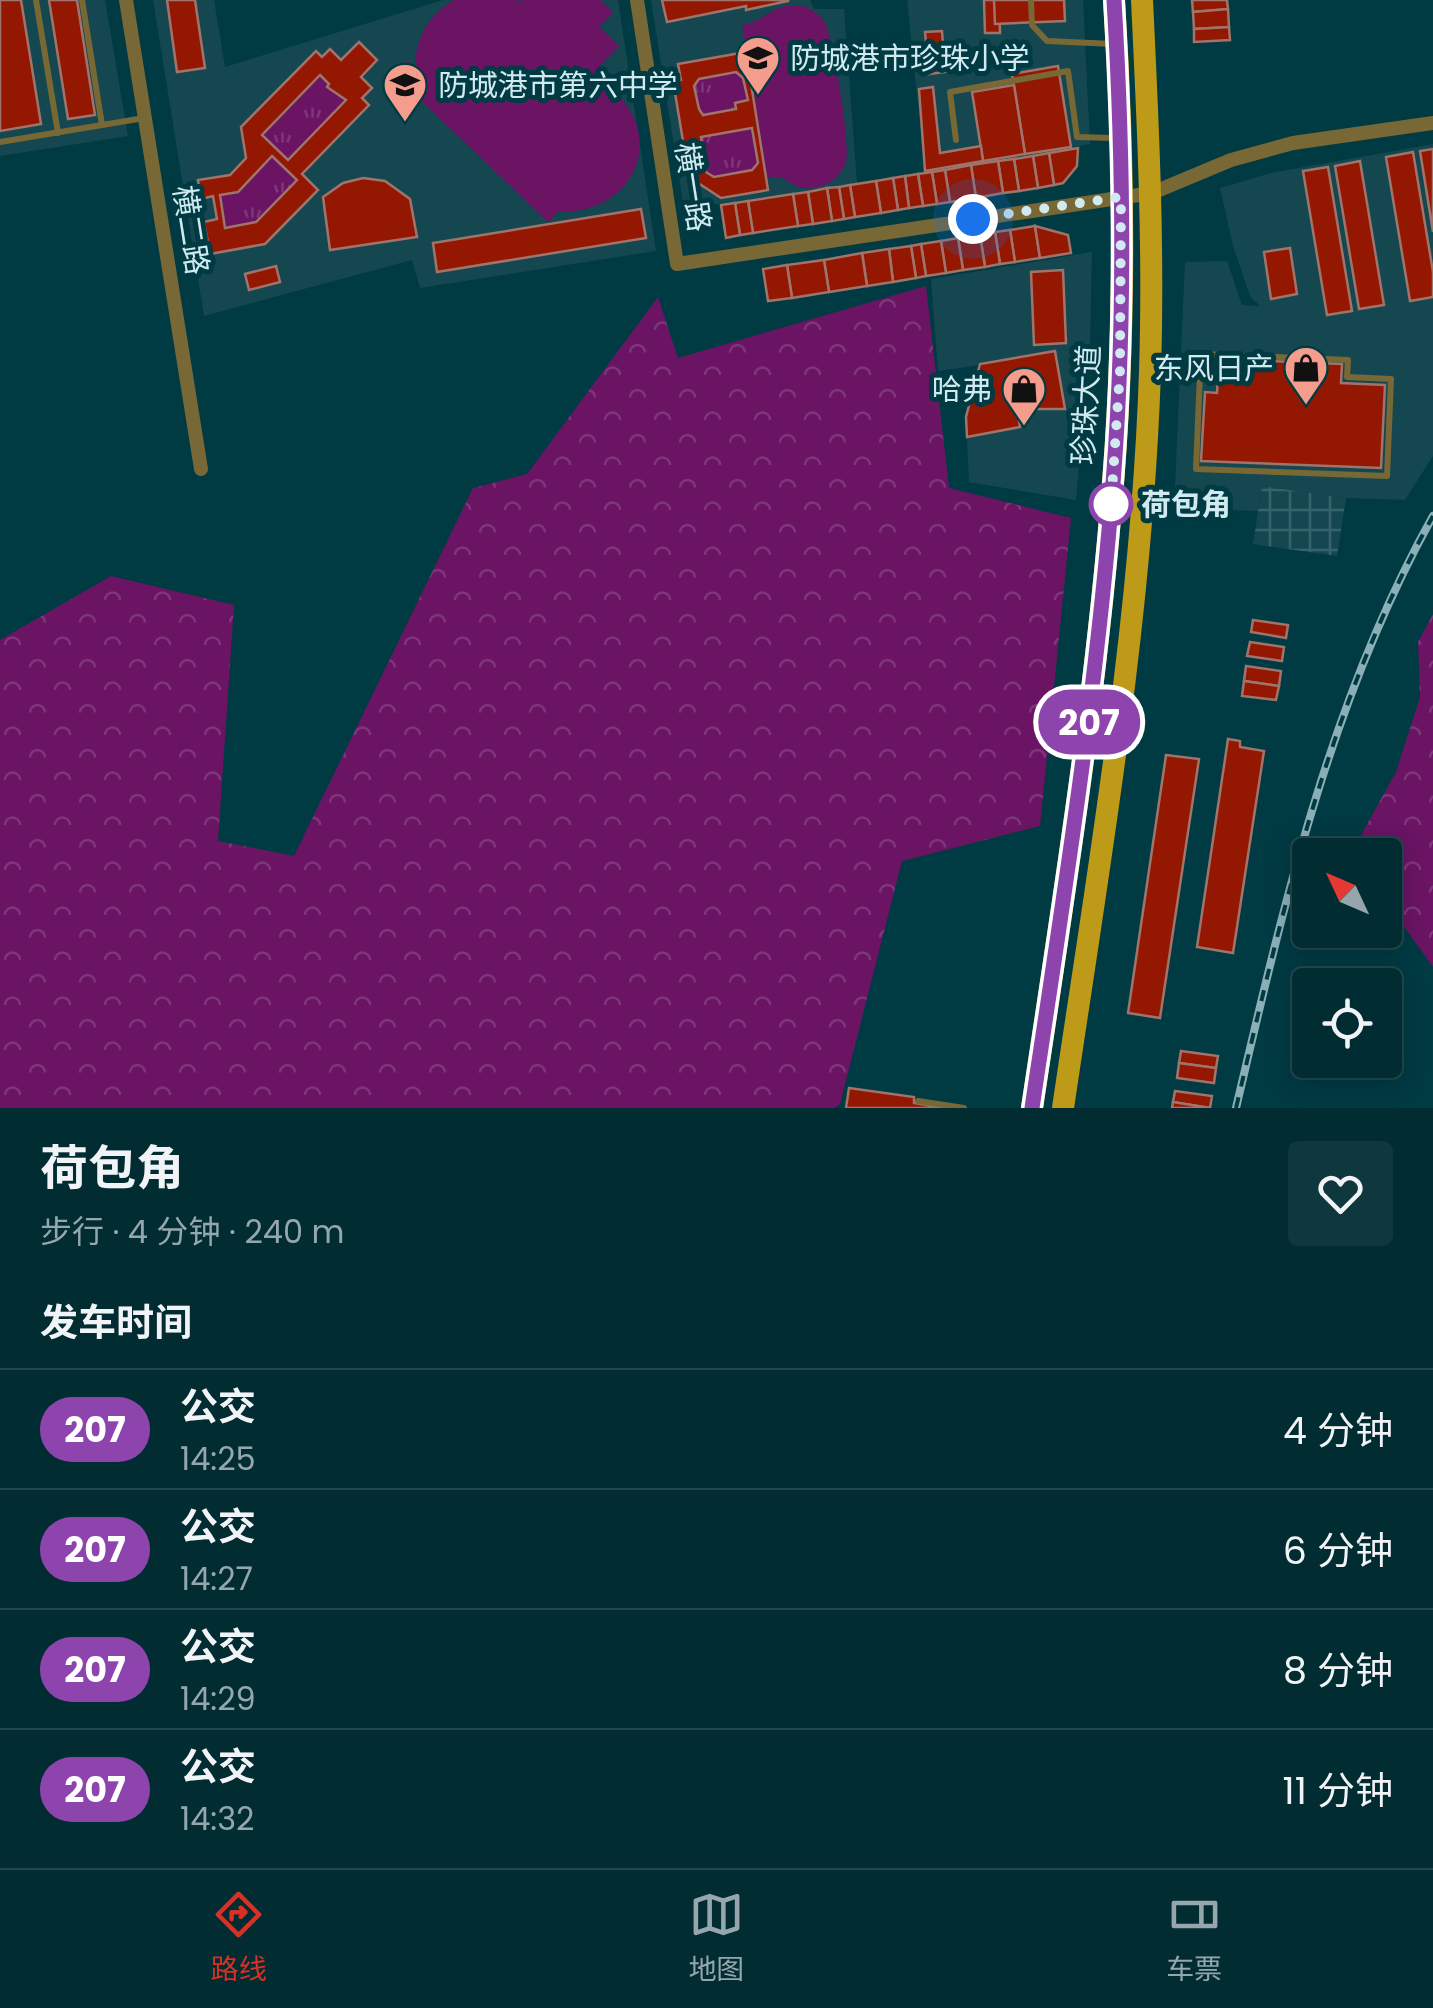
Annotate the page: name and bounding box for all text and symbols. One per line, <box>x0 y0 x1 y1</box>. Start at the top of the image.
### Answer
school or university icon: 防城港市珍珠小学 <box>735 35 781 96</box>
place label: 防城港市珍珠小学 <box>790 37 1030 80</box>
school or university icon: 防城港市第六中学 <box>382 62 428 123</box>
place label: 防城港市第六中学 <box>438 64 678 107</box>
street label: 横一路 <box>665 139 721 235</box>
street label: 横二路 <box>163 182 219 278</box>
your location <box>948 194 998 244</box>
street label: 珍珠大道 <box>1061 344 1111 466</box>
shop icon: 东风日产 <box>1283 345 1329 406</box>
place label: 东风日产 <box>1154 347 1274 390</box>
shop icon: 哈弗 <box>1001 366 1047 427</box>
place label: 哈弗 <box>932 368 992 411</box>
marker: 荷包角 <box>1090 483 1132 525</box>
place label: 荷包角 <box>1141 483 1231 526</box>
line badge: 207 <box>1032 690 1146 754</box>
text: 207 <box>1058 698 1120 747</box>
north arrow <box>1292 838 1402 948</box>
map controls <box>1292 838 1402 1078</box>
button: locate <box>1292 968 1402 1078</box>
text: 荷包角 <box>40 1135 184 1202</box>
button: heart <box>1288 1141 1393 1246</box>
text: 步行 · 4 分钟 · 240 m <box>40 1209 345 1254</box>
text: 发车时间 <box>40 1296 192 1349</box>
text: 公交 <box>180 1380 256 1433</box>
text: 4 分钟 <box>1283 1404 1393 1457</box>
text: 207 <box>64 1405 126 1454</box>
text: 14:25 <box>180 1436 256 1481</box>
text: 公交 <box>180 1500 256 1553</box>
text: 6 分钟 <box>1283 1524 1393 1577</box>
text: 207 <box>64 1525 126 1574</box>
text: 14:27 <box>180 1556 253 1601</box>
text: 公交 <box>180 1620 256 1673</box>
text: 8 分钟 <box>1283 1644 1393 1697</box>
text: 207 <box>64 1645 126 1694</box>
text: 14:29 <box>180 1676 256 1721</box>
text: 公交 <box>180 1740 256 1793</box>
text: 11 分钟 <box>1283 1764 1393 1817</box>
text: 207 <box>64 1765 126 1814</box>
text: 14:32 <box>180 1796 254 1841</box>
tab: 路线 <box>211 1887 267 1991</box>
tab: 地图 <box>688 1887 744 1991</box>
tab: 车票 <box>1166 1887 1222 1991</box>

